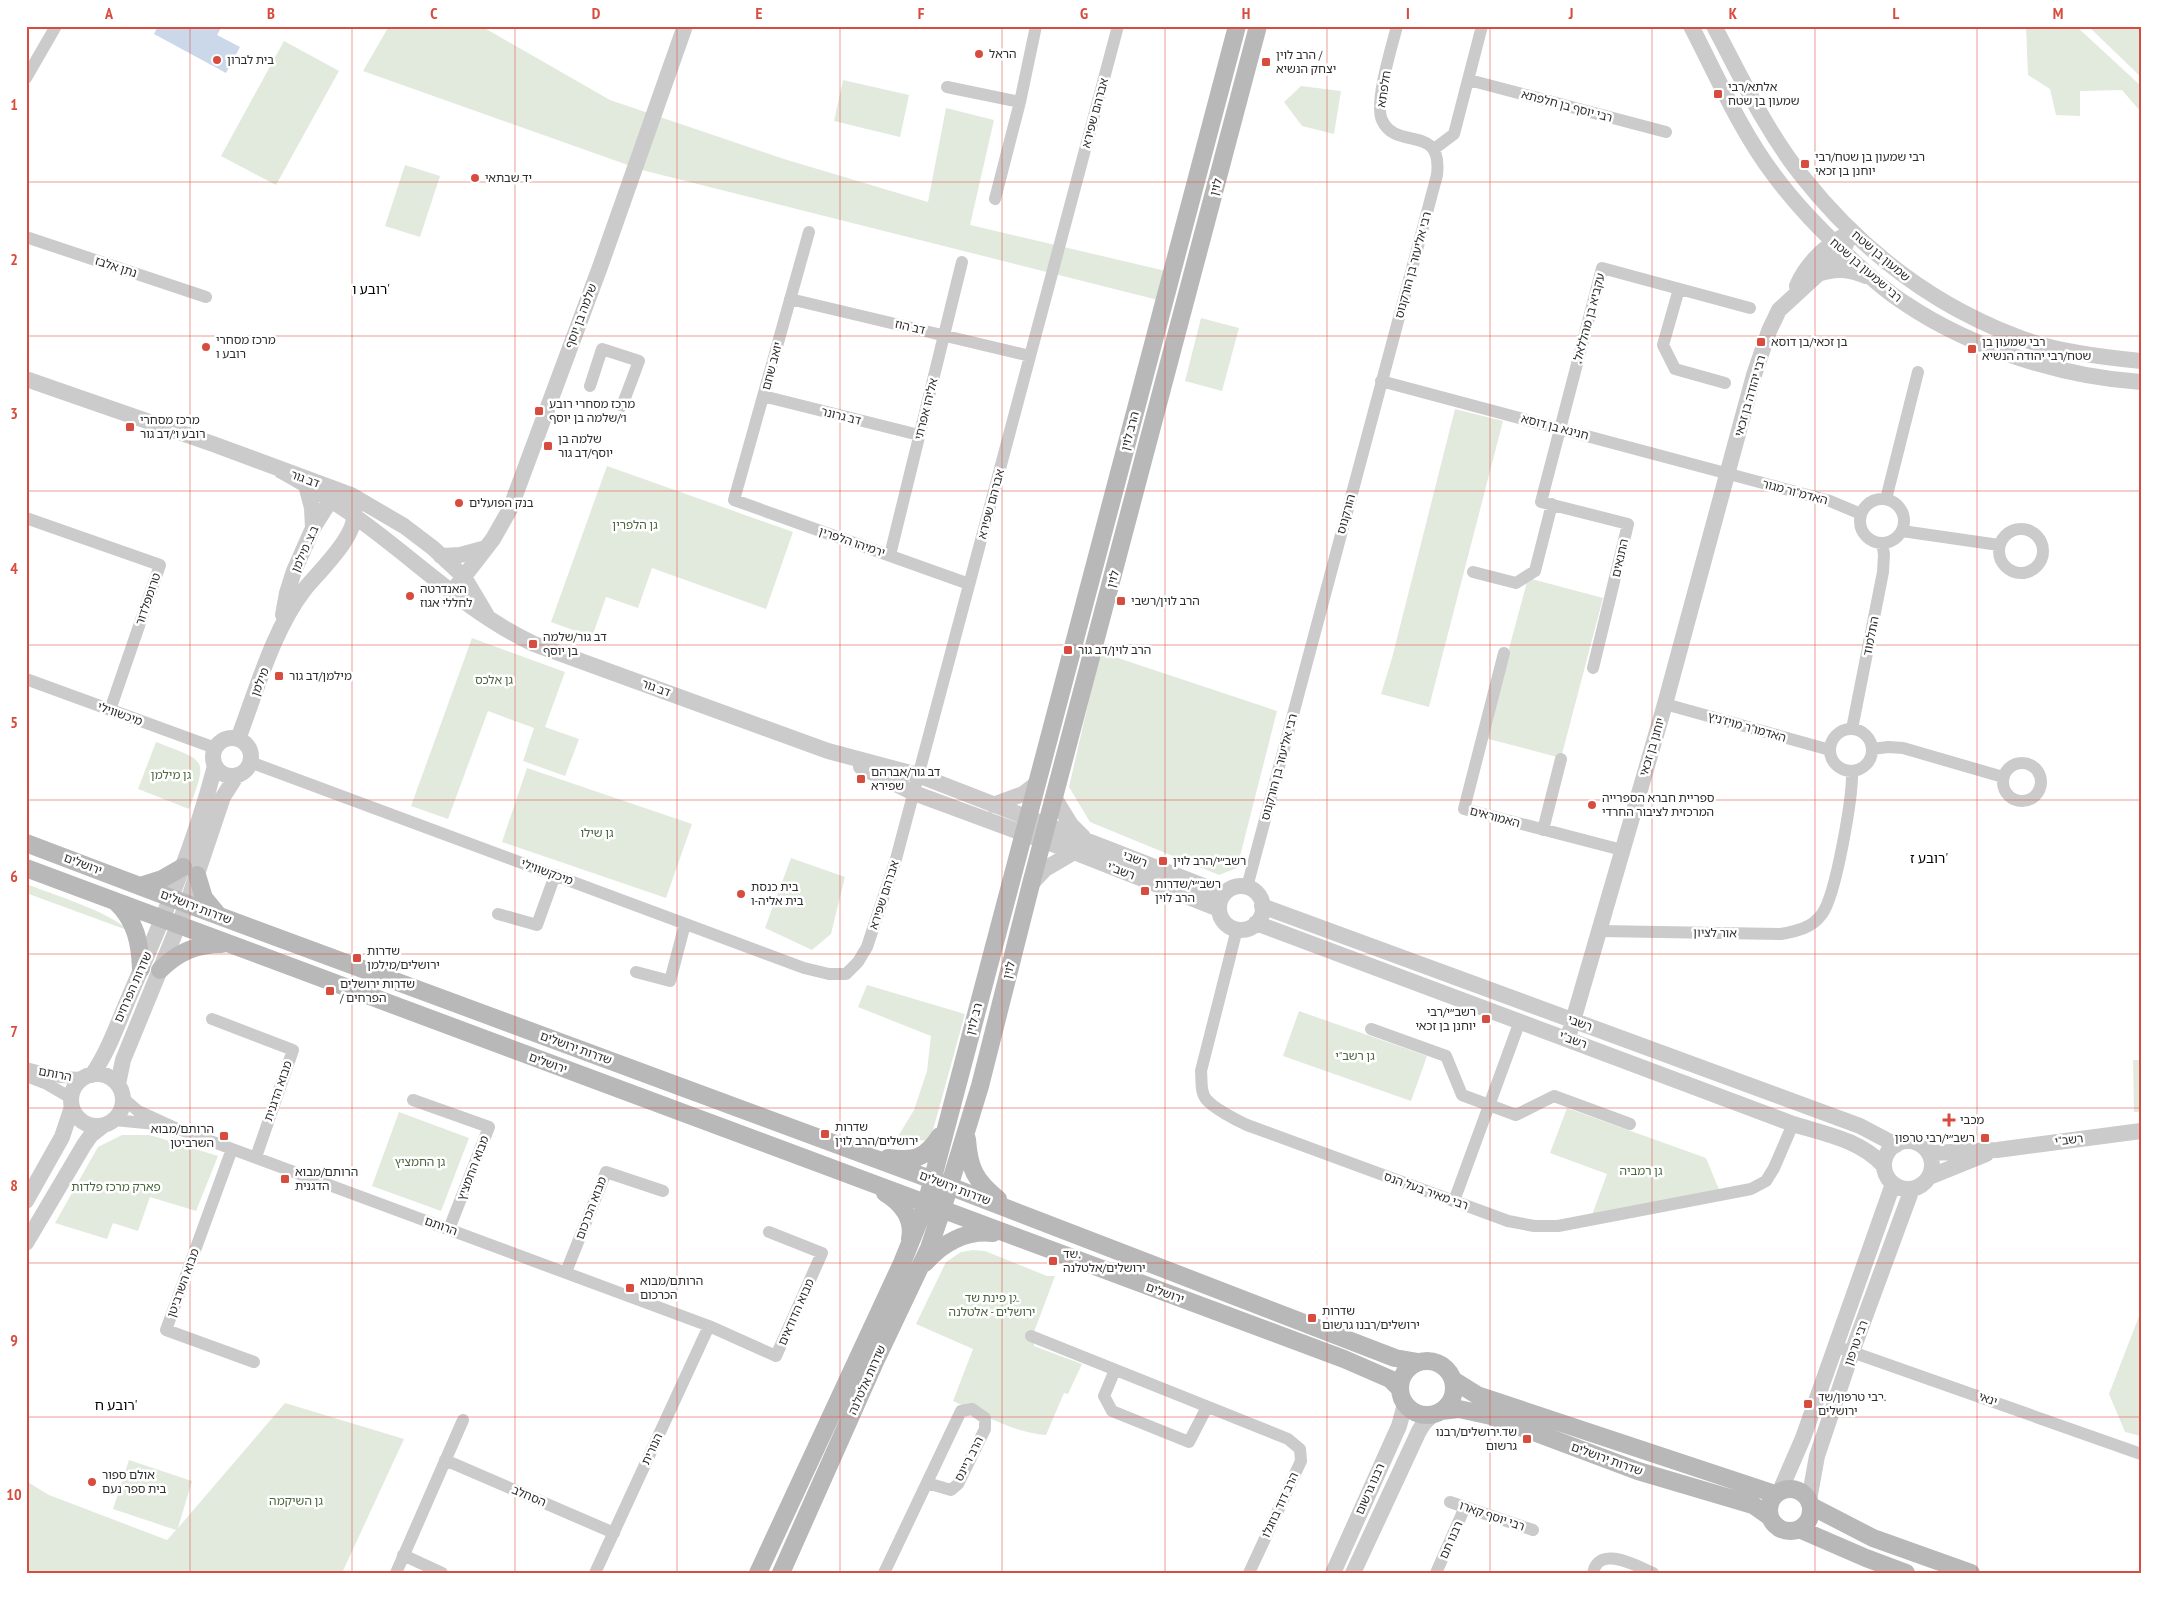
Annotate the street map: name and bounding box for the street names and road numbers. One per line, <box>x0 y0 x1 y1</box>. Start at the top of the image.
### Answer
street label: חלפתא <box>1373 69 1394 108</box>
street label: אברהם שפירא <box>1078 76 1111 149</box>
street label: רבי יוסף בן חלפתא <box>1520 86 1614 125</box>
street label: לוין <box>1206 177 1225 197</box>
street label: רבי אליעזר בן הורקנוס <box>1391 210 1434 320</box>
street label: שמעון בן שטח <box>1849 227 1914 284</box>
street label: רבי שמעון בן שטח <box>1827 234 1905 305</box>
street label: נתן אלבז <box>93 253 139 280</box>
street label: .עקביא בן מהללאל <box>1569 271 1608 364</box>
street label: שלמה בן יוסף <box>561 281 600 350</box>
street label: דב הוז <box>894 316 927 337</box>
street label: יואב שחם <box>758 340 785 392</box>
street label: רבי יהודה בן זכאי <box>1731 353 1768 438</box>
street label: אליהו אפרתי <box>911 376 941 441</box>
street label: דב גרונר <box>820 403 863 428</box>
street label: הרב לוין <box>1117 410 1142 452</box>
street label: חנינא בן דוסא <box>1520 410 1591 443</box>
street label: דב גור <box>289 466 322 491</box>
street label: אברהם שפירא <box>974 467 1007 540</box>
street label: האדמ"ור מגור <box>1761 476 1830 507</box>
street label: הורקנוס <box>1333 492 1358 535</box>
street label: ב.צ. מילמן <box>288 523 322 575</box>
street label: ירמיהו הלפרין <box>817 523 887 560</box>
street label: התנאים <box>1608 537 1631 579</box>
street label: לוין <box>1103 569 1122 589</box>
street label: טרומפלדור <box>132 571 164 627</box>
street label: התלמוד <box>1859 615 1882 657</box>
street label: מילמן <box>247 665 272 698</box>
street label: דב גור <box>640 675 673 700</box>
street label: מיכשווילי <box>96 698 145 729</box>
street label: האדמו"ר מויז'ניץ <box>1706 708 1788 745</box>
street label: רבי אליעזר בן הורקנוס <box>1257 712 1300 822</box>
street label: יוחנן בן זכאי <box>1636 716 1668 778</box>
street label: האמוראים <box>1468 803 1522 830</box>
street label: רשבי <box>1121 847 1150 870</box>
street label: ירושלים <box>62 849 104 878</box>
street label: מיכקשווילי <box>519 855 575 888</box>
street label: אברהם שפירא <box>865 858 902 931</box>
street label: רשב"י <box>1105 858 1137 883</box>
street label: שדרות ירושלים <box>158 886 234 927</box>
street label: אור לציון <box>1693 925 1737 940</box>
street label: שדרות הפרחים <box>110 949 155 1024</box>
street label: לוין <box>999 960 1018 980</box>
street label: רב לוין <box>962 1001 985 1037</box>
street label: רשבי <box>1566 1011 1595 1034</box>
street label: שדרות ירושלים <box>538 1028 614 1068</box>
street label: רשב"י <box>1557 1028 1589 1051</box>
street label: ירושלים <box>527 1049 569 1077</box>
street label: מבוא הדגנית <box>260 1059 295 1123</box>
street label: הרותם <box>37 1063 73 1084</box>
street label: רשב"י <box>2054 1130 2084 1149</box>
street label: מבוא החמציץ <box>453 1133 492 1202</box>
street label: שדרות ירושלים <box>917 1167 993 1208</box>
street label: רבי מאיר בעל הנס <box>1382 1168 1470 1213</box>
street label: מבוא הכרכום <box>572 1174 609 1241</box>
street label: הרותם <box>423 1213 460 1238</box>
street label: מבוא השרביטן <box>163 1246 202 1319</box>
street label: מבוא הדודאים <box>774 1276 817 1347</box>
street label: ירושלים <box>1144 1279 1186 1306</box>
street label: רבי טרפון <box>1840 1318 1871 1368</box>
street label: שדרות אלטלנה <box>844 1342 889 1417</box>
street label: ינאי <box>1977 1388 2000 1409</box>
street label: הנורית <box>638 1431 665 1467</box>
street label: הרב ריינס <box>951 1434 986 1484</box>
street label: שדרות ירושלים <box>1569 1439 1645 1478</box>
street label: רבנו גרשום <box>1352 1461 1387 1517</box>
street label: הרב דוד בוזגלו <box>1258 1470 1301 1540</box>
street label: הסחלב <box>510 1482 549 1509</box>
street label: רבי יוסף קארו <box>1458 1497 1527 1534</box>
street label: רבנו תם <box>1436 1519 1465 1561</box>

